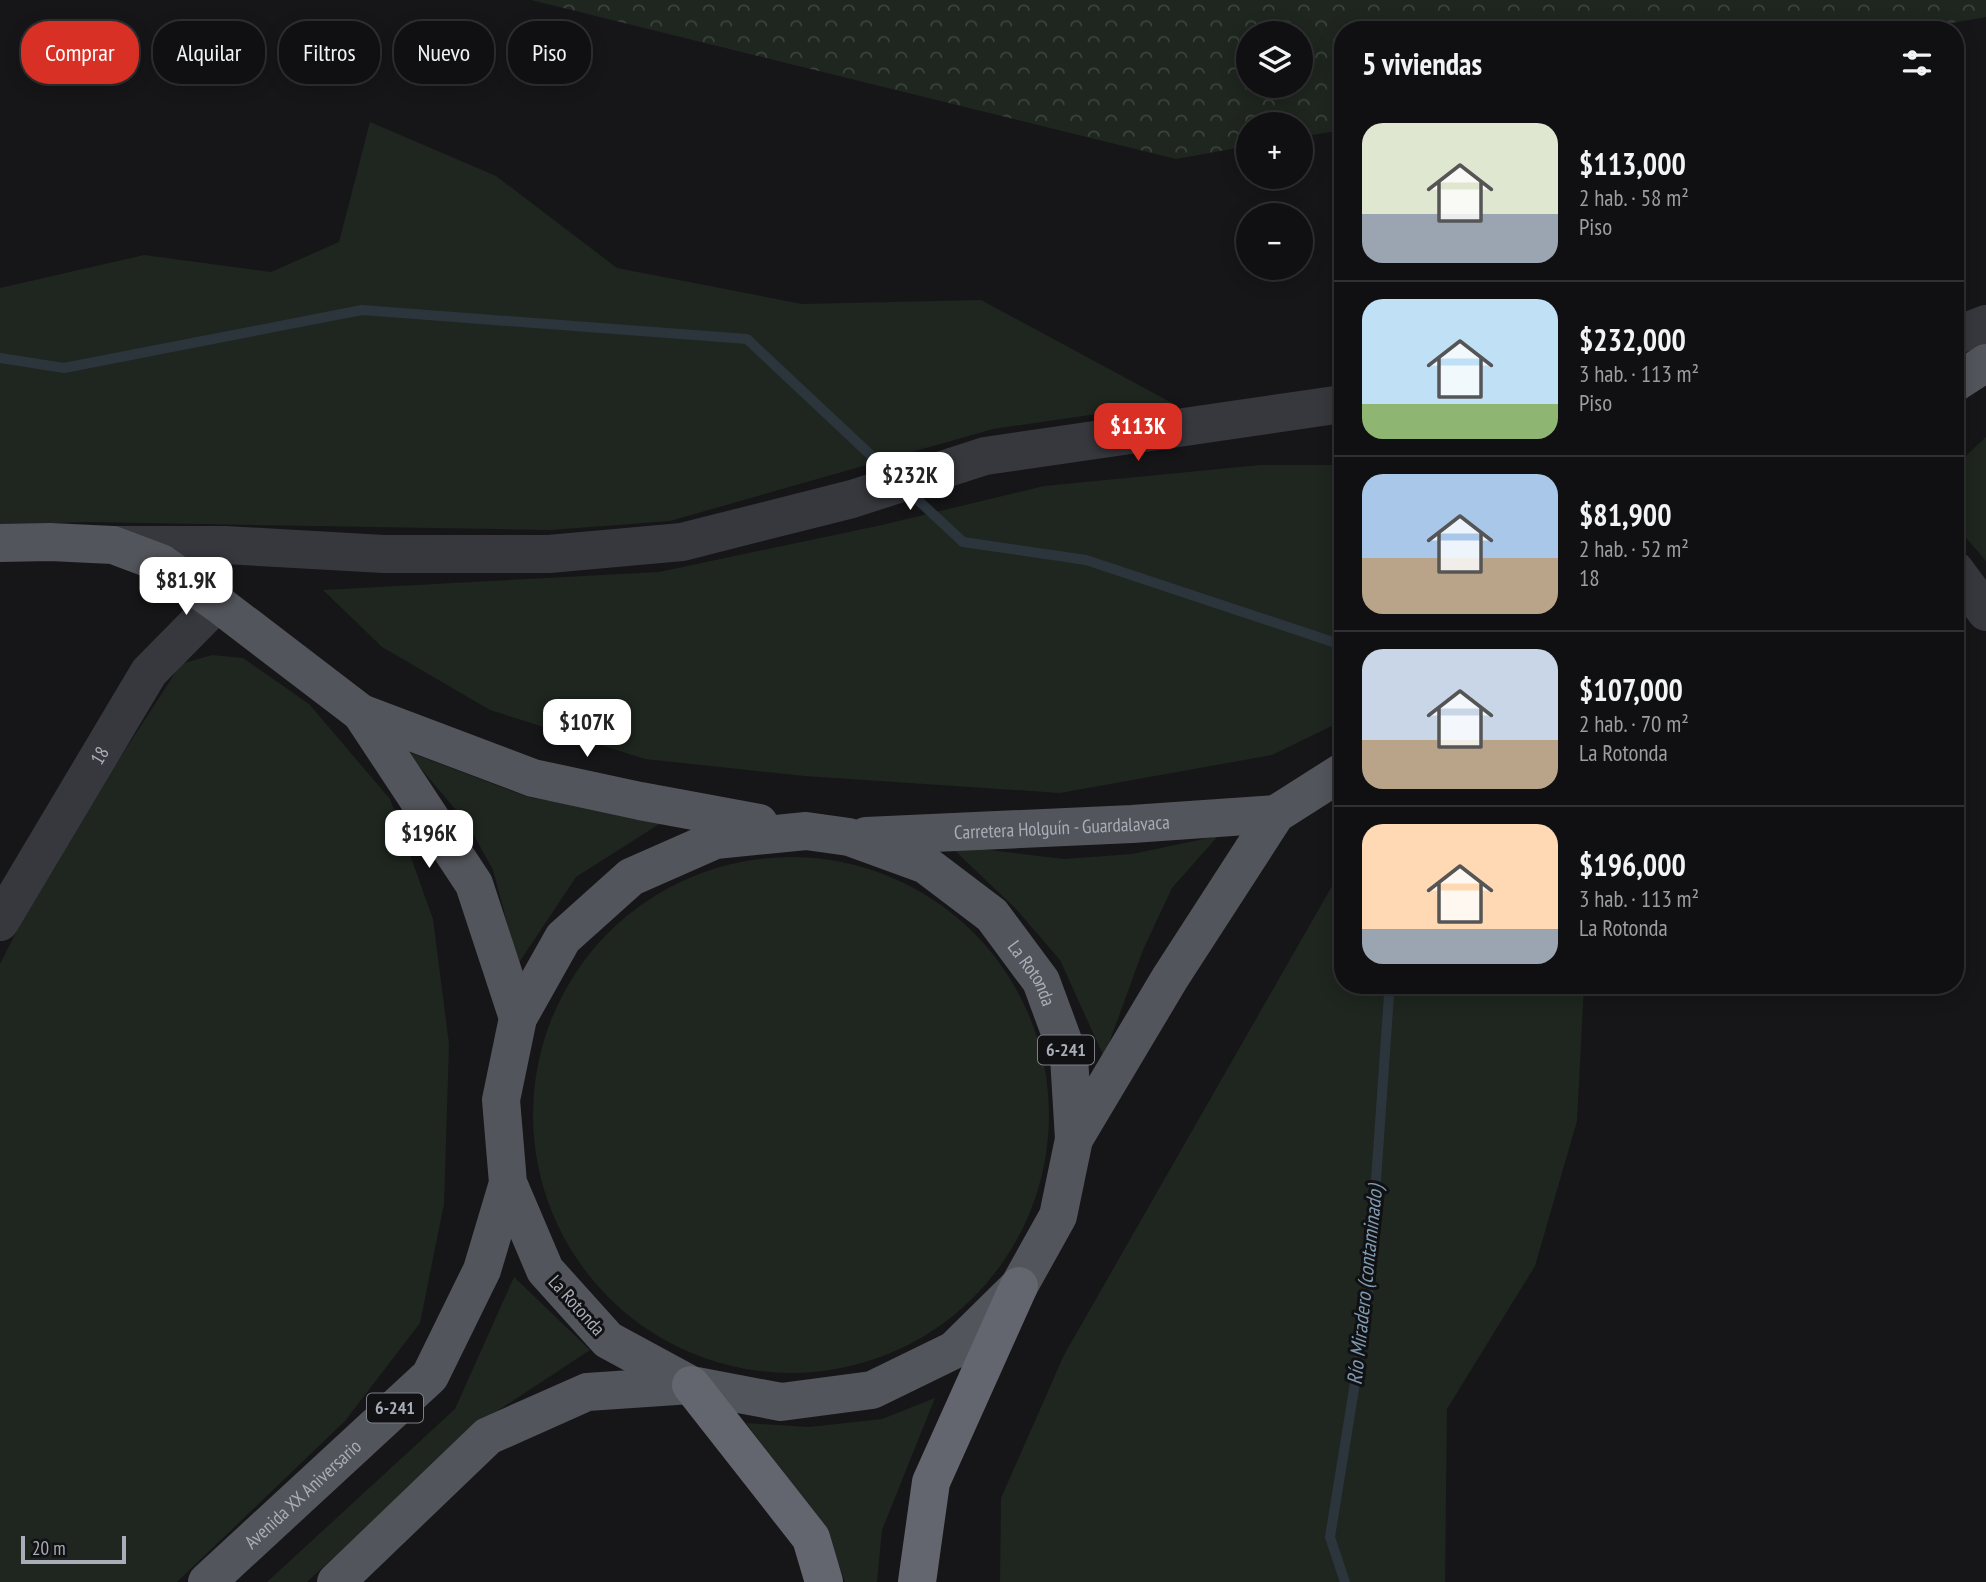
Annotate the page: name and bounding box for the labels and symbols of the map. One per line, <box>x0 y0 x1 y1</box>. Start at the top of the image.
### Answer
pin: $113K <box>1089 404 1187 463</box>
pin: $232K <box>861 452 959 512</box>
pin: $81.9K <box>129 558 243 617</box>
pin: $107K <box>538 700 636 759</box>
street label: 18 <box>85 742 114 769</box>
street label: Carretera Holguín - Guardalavaca <box>953 809 1170 844</box>
pin: $196K <box>380 810 478 870</box>
street label: La Rotonda <box>1003 935 1061 1009</box>
road number: 6-241 <box>1038 1036 1094 1064</box>
water label: Río Miradero (contaminado) <box>1341 1182 1389 1386</box>
street label: La Rotonda <box>544 1270 610 1340</box>
road number: 6-241 <box>367 1394 423 1422</box>
street label: Avenida XX Aniversario <box>239 1434 366 1554</box>
scale bar <box>21 1533 126 1565</box>

